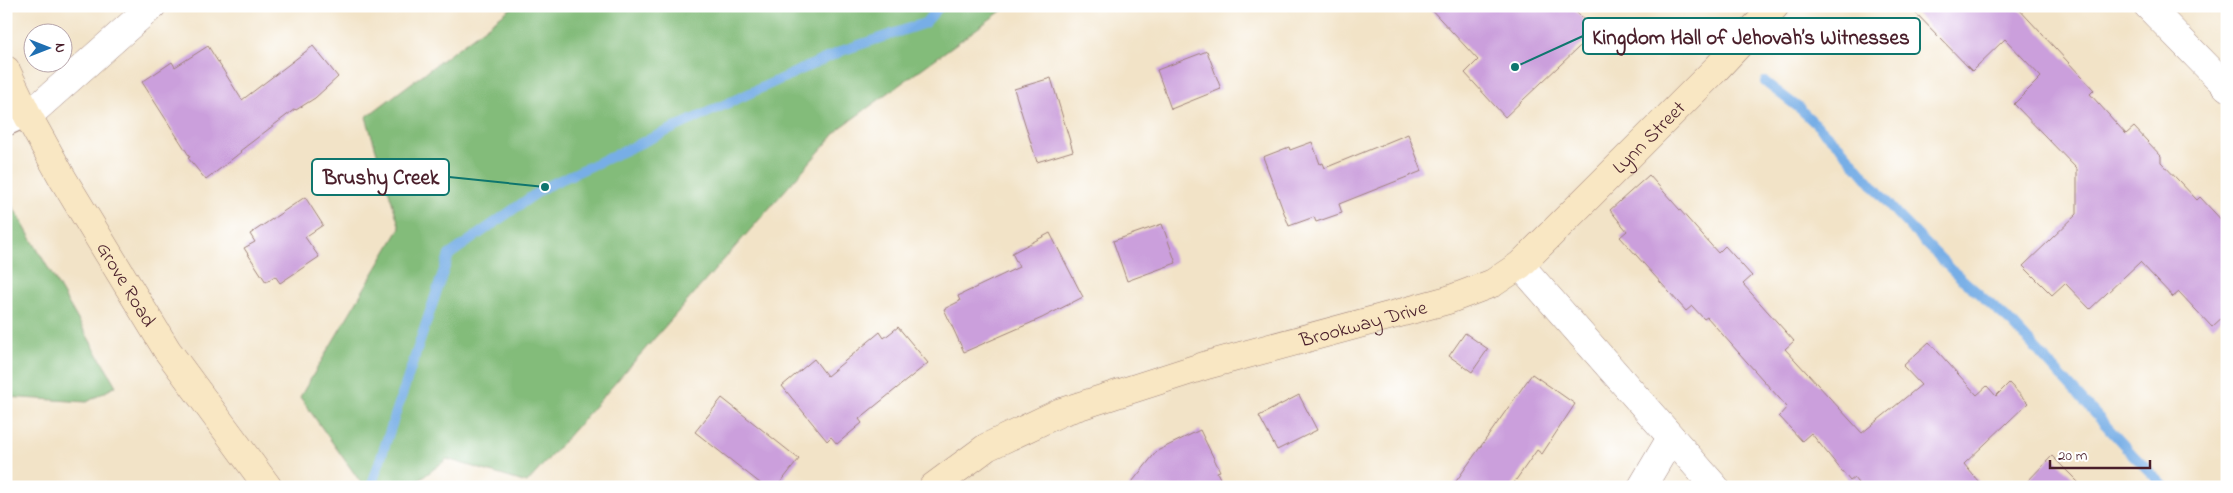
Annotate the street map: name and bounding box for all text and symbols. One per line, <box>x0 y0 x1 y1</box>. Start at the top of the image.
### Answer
callout: Kingdom Hall of Jehovah’s Witnesses <box>1583 18 1920 54</box>
north arrow <box>22 22 72 72</box>
text: Kingdom Hall of Jehovah’s Witnesses <box>1592 24 1910 56</box>
text: N <box>49 43 70 53</box>
street label: Lynn Street <box>1607 95 1694 182</box>
callout: Brushy Creek <box>312 159 449 195</box>
text: Brushy Creek <box>322 164 440 196</box>
street label: Grove Road <box>88 237 162 333</box>
street label: Brookway Drive <box>1296 294 1430 357</box>
scale bar <box>2050 438 2150 470</box>
text: 20 m <box>2058 445 2088 467</box>

